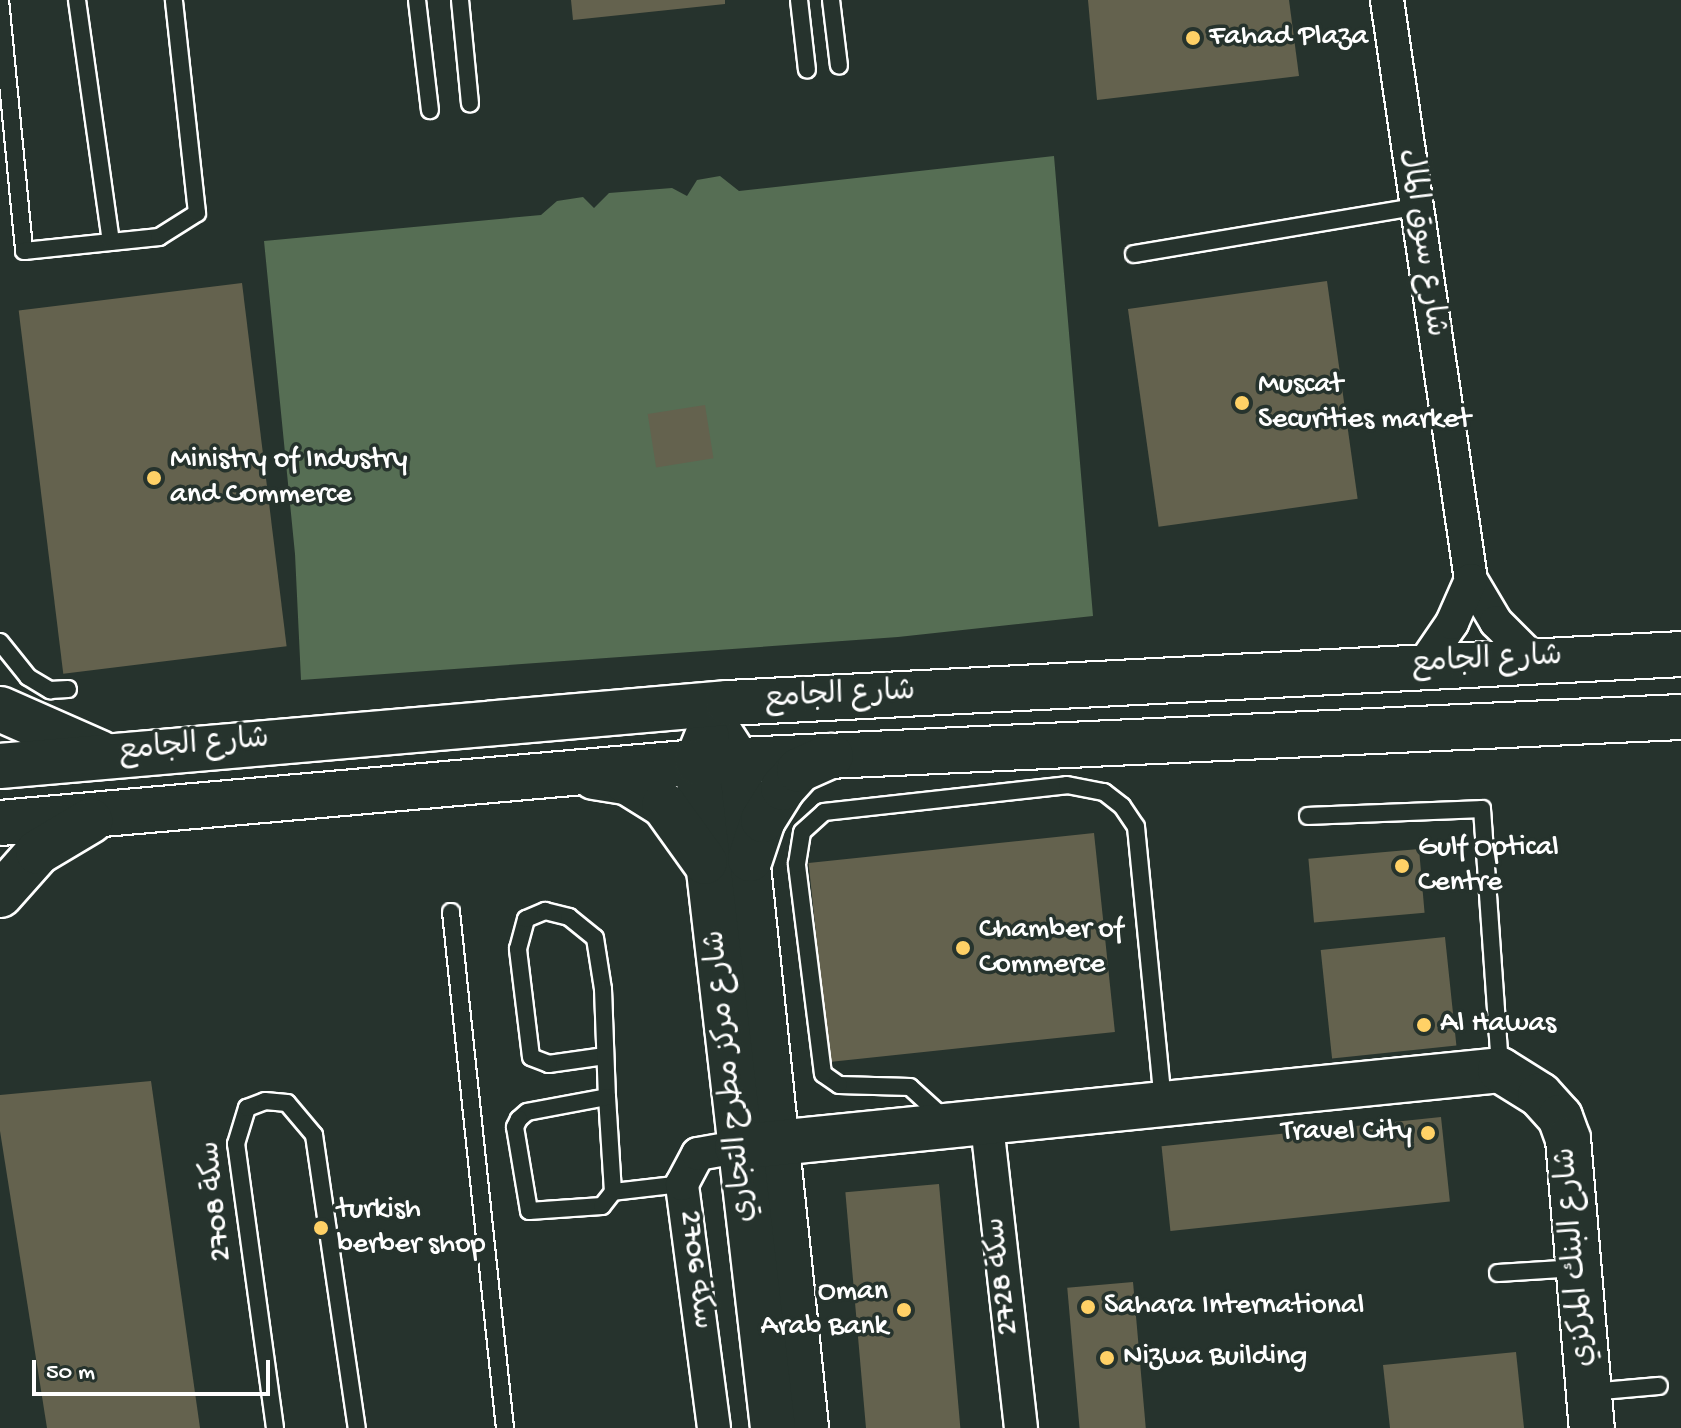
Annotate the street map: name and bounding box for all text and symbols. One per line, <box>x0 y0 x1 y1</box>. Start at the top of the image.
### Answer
place label: Fahad Plaza <box>1209 20 1368 56</box>
marker: Fahad Plaza <box>1184 29 1202 47</box>
street label: شارع سوق المال <box>1390 147 1452 339</box>
place label: Muscat Securities market <box>1258 368 1471 438</box>
marker: Muscat Securities market <box>1233 394 1251 412</box>
place label: Ministry of Industry and Commerce <box>170 443 408 514</box>
marker: Ministry of Industry and Commerce <box>145 469 163 487</box>
street label: شارع الجامع <box>1411 640 1563 684</box>
street label: شارع الجامع <box>764 675 916 719</box>
street label: شارع الجامع <box>117 722 271 772</box>
place label: Gulf Optical Centre <box>1418 831 1559 902</box>
marker: Gulf Optical Centre <box>1393 857 1411 875</box>
place label: Chamber of Commerce <box>979 913 1123 984</box>
street label: شارع مركز مطرح التجاري <box>699 928 765 1224</box>
marker: Chamber of Commerce <box>954 939 972 957</box>
place label: Al Hawas <box>1440 1007 1556 1043</box>
marker: Al Hawas <box>1415 1016 1433 1034</box>
place label: Travel City <box>1281 1115 1412 1151</box>
marker: Travel City <box>1419 1124 1437 1142</box>
street label: سكة 2708 <box>194 1139 242 1263</box>
street label: شارع البنك المركزي <box>1549 1146 1605 1368</box>
place label: turkish berber shop <box>337 1193 485 1264</box>
street label: سكة 2706 <box>669 1208 719 1332</box>
street label: سكة 2728 <box>979 1215 1029 1337</box>
marker: turkish berber shop <box>312 1219 330 1237</box>
place label: Oman Arab Bank <box>760 1275 888 1346</box>
place label: Sahara International <box>1104 1289 1364 1325</box>
marker: Sahara International <box>1079 1298 1097 1316</box>
marker: Oman Arab Bank <box>895 1301 913 1319</box>
place label: Nizwa Building <box>1123 1340 1307 1376</box>
scale bar <box>36 1344 274 1394</box>
marker: Nizwa Building <box>1098 1349 1116 1367</box>
text: 50 m <box>46 1359 95 1388</box>

